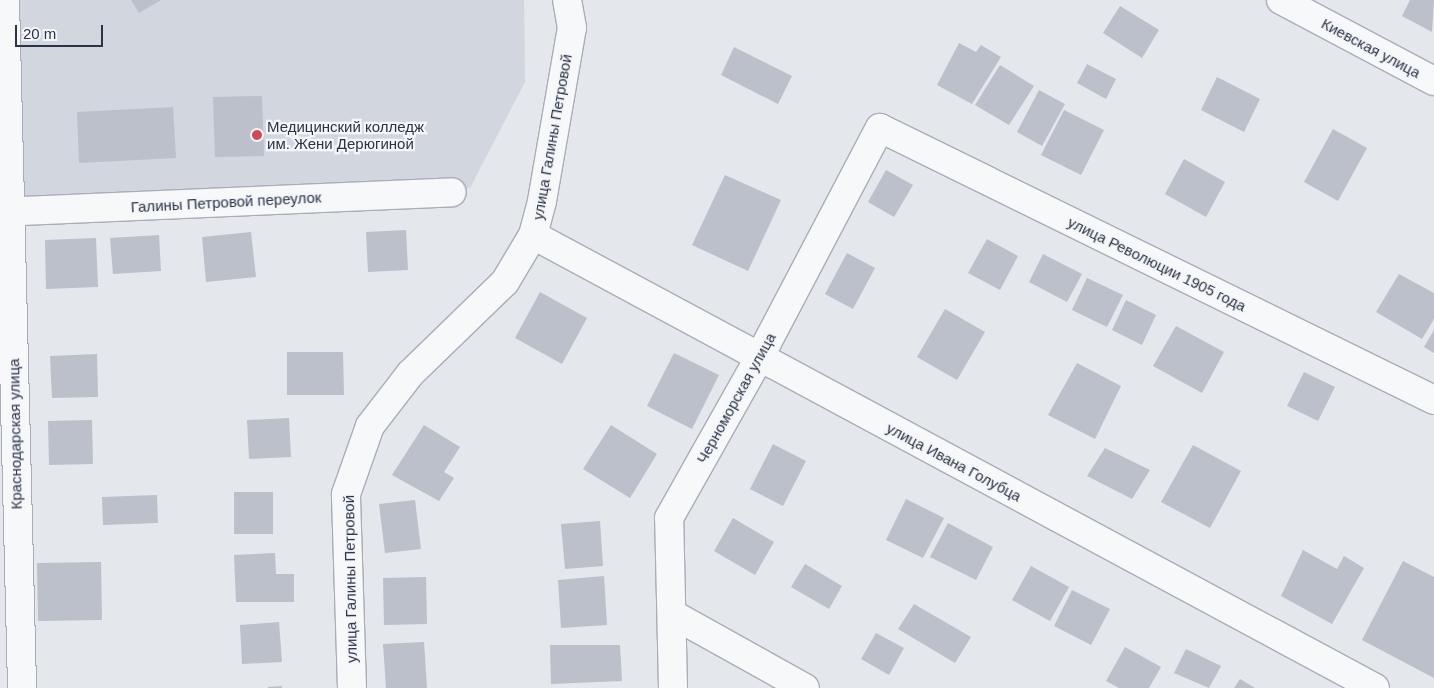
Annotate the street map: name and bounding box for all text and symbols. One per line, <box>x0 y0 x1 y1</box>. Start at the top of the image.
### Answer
street label: Киевская улица <box>1318 14 1424 82</box>
scale bar <box>18 15 105 47</box>
text: 20 m <box>23 25 56 42</box>
street label: улица Галины Петровой <box>529 53 575 221</box>
place label: Медицинский колледж им. Жени Дерюгиной <box>267 117 424 152</box>
marker: Медицинский колледж им. Жени Дерюгиной <box>251 129 263 141</box>
street label: Галины Петровой переулок <box>130 188 322 216</box>
street label: улица Революции 1905 года <box>1065 213 1249 315</box>
street label: Черноморская улица <box>693 330 779 466</box>
street label: Краснодарская улица <box>5 358 25 510</box>
street label: улица Ивана Голубца <box>883 419 1025 505</box>
street label: улица Галины Петровой <box>340 495 360 663</box>

